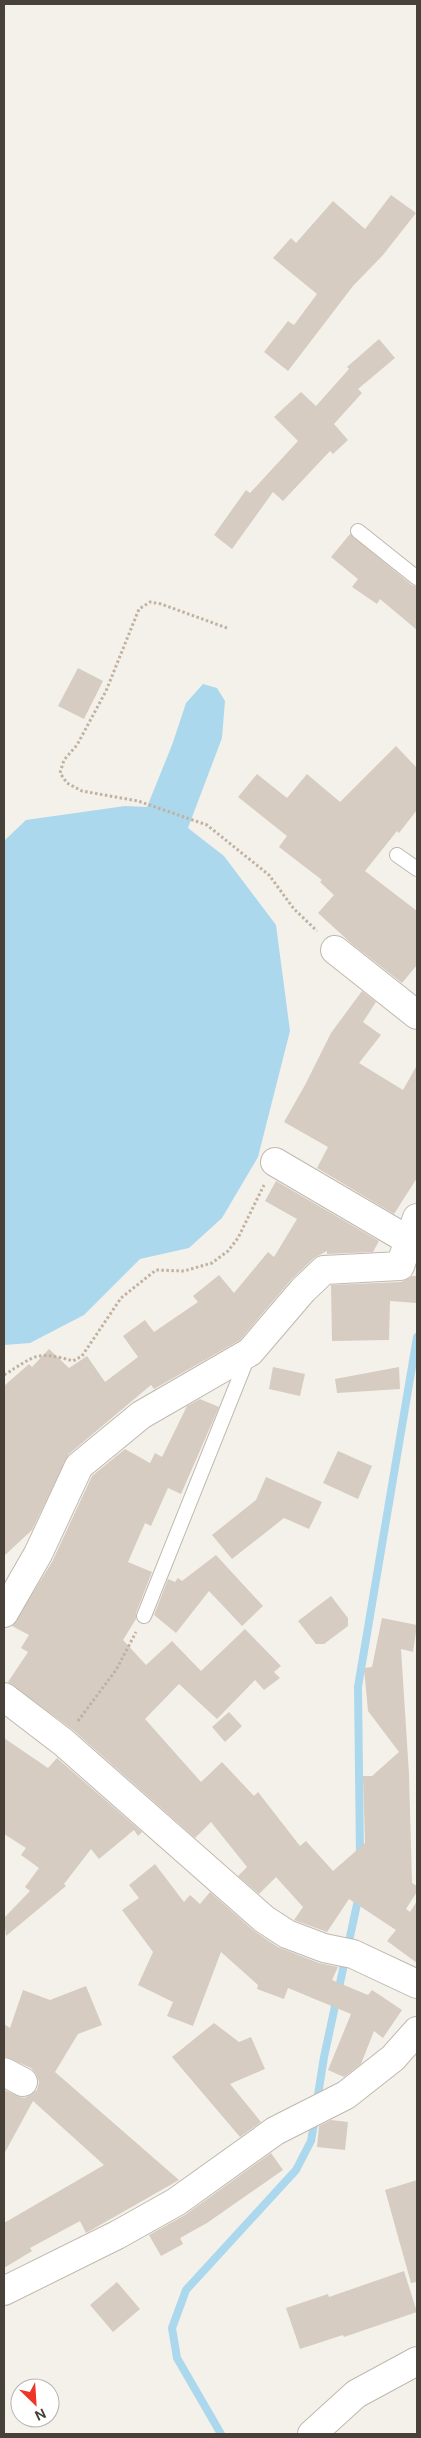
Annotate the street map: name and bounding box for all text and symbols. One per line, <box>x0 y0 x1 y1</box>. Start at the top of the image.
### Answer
north arrow <box>10 2378 60 2428</box>
text: N <box>32 2404 49 2425</box>

